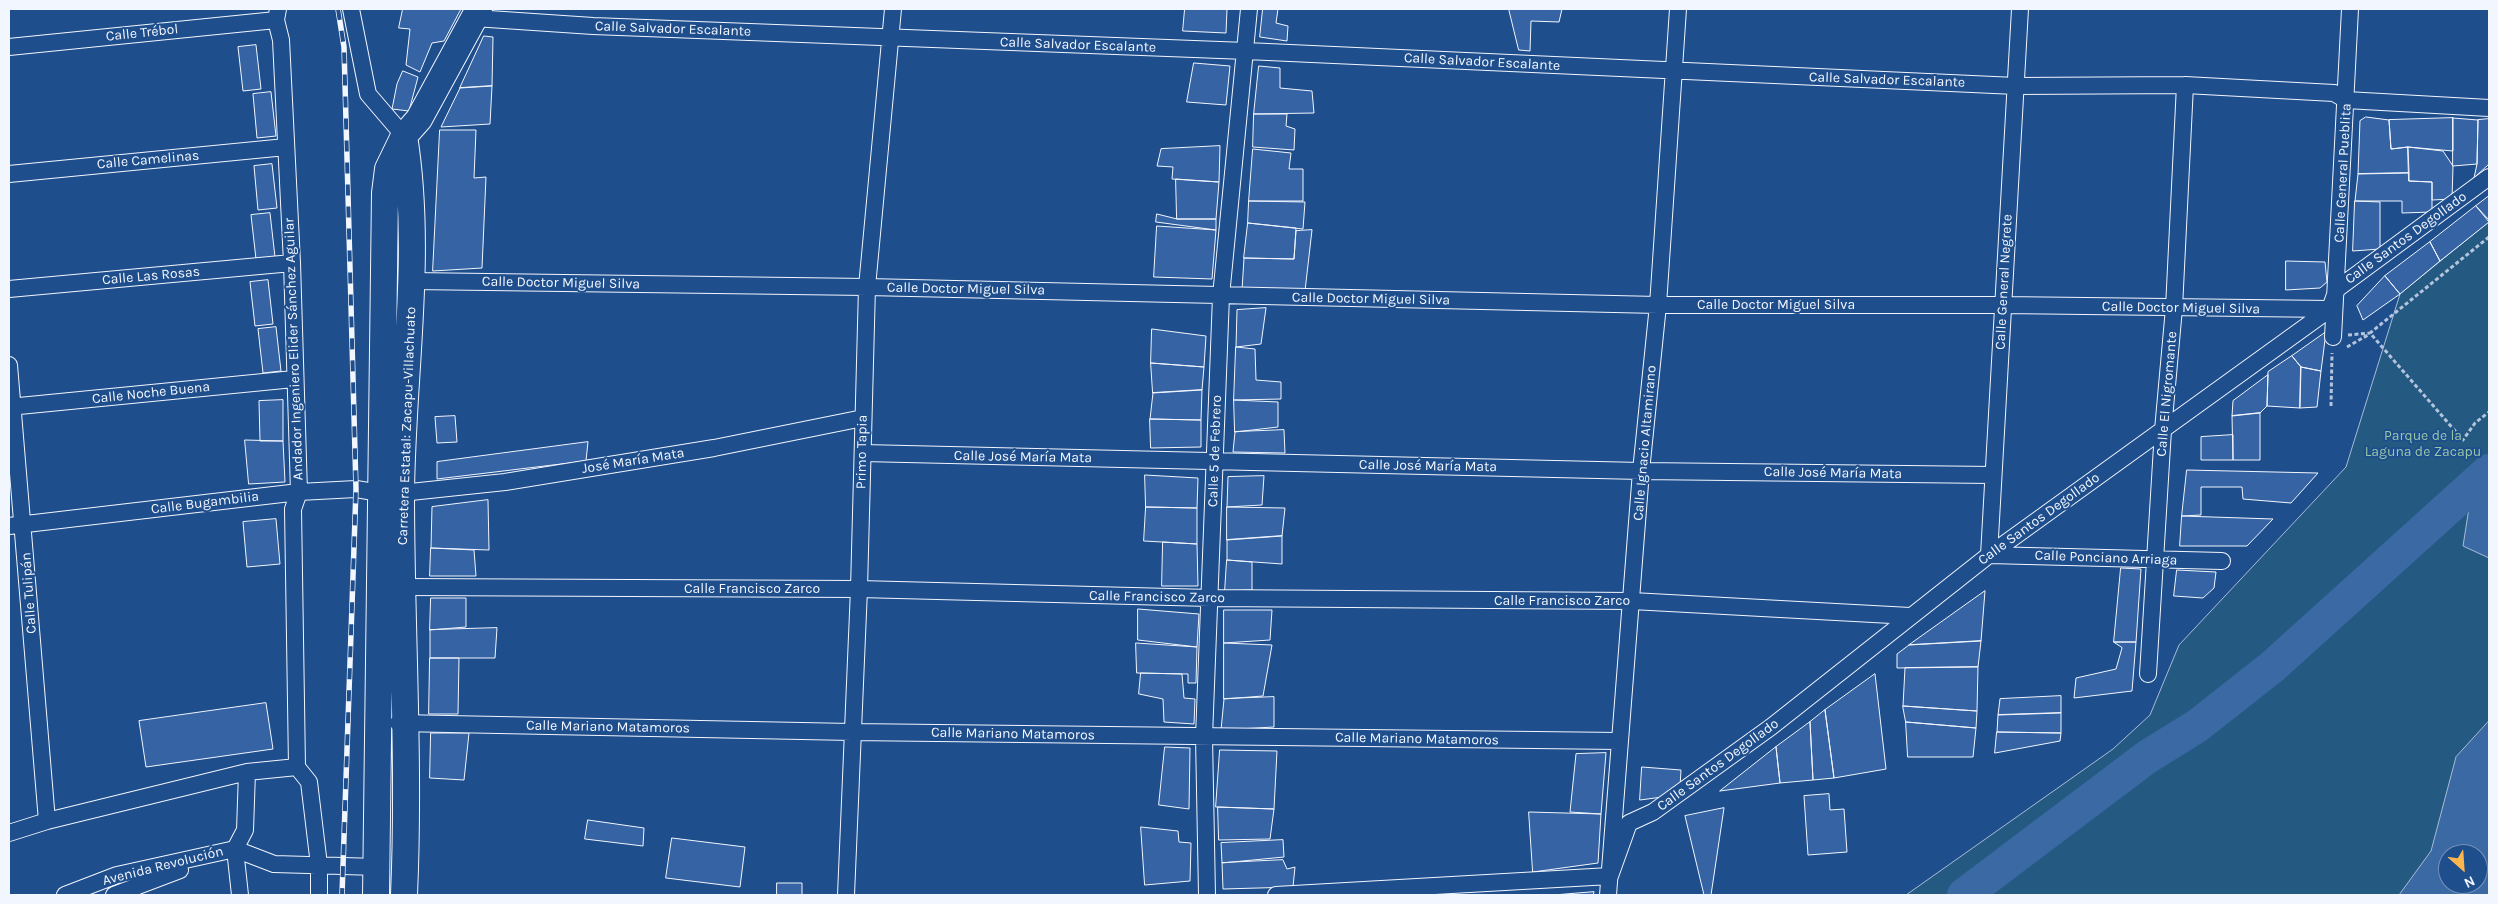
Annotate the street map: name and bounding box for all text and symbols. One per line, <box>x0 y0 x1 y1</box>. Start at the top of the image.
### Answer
street label: Calle Salvador Escalante <box>595 18 751 40</box>
street label: Calle Trébol <box>105 21 179 45</box>
street label: Calle Salvador Escalante <box>1000 34 1156 56</box>
street label: Calle Salvador Escalante <box>1403 50 1561 74</box>
street label: Calle Salvador Escalante <box>1809 69 1965 91</box>
street label: Calle General Pueblita <box>2331 103 2355 243</box>
street label: Calle Camelinas <box>96 147 200 173</box>
street label: Calle Santos Degollado <box>2342 188 2470 288</box>
street label: Calle General Negrete <box>1992 214 2016 350</box>
street label: Andador Ingeniero Elider Sánchez Aguilar <box>281 217 307 481</box>
street label: Calle Las Rosas <box>101 263 201 289</box>
street label: Calle Doctor Miguel Silva <box>482 273 640 293</box>
street label: Calle Doctor Miguel Silva <box>887 279 1045 299</box>
street label: Calle Doctor Miguel Silva <box>1292 289 1450 309</box>
street label: Calle Doctor Miguel Silva <box>1697 297 1855 313</box>
street label: Calle Doctor Miguel Silva <box>2102 298 2260 318</box>
street label: Carretera Estatal: Zacapu-Villachuato <box>394 306 420 546</box>
street label: Calle El Nigromante <box>2153 331 2181 457</box>
street label: Calle Ignacio Altamirano <box>1630 365 1660 521</box>
street label: Calle Noche Buena <box>91 378 211 408</box>
street label: Calle 5 de Febrero <box>1205 395 1225 507</box>
street label: Primo Tapia <box>853 415 871 489</box>
park label: Parque de la Laguna de Zacapu <box>2365 428 2481 461</box>
street label: José María Mata <box>581 445 685 477</box>
street label: Calle José María Mata <box>954 447 1092 467</box>
street label: Calle José María Mata <box>1359 456 1497 476</box>
street label: Calle José María Mata <box>1764 463 1902 483</box>
street label: Calle Santos Degollado <box>1975 469 2103 569</box>
street label: Calle Bugambilia <box>150 488 260 518</box>
street label: Calle Ponciano Arriaga <box>2034 547 2178 569</box>
street label: Calle Tulipán <box>18 552 40 634</box>
street label: Calle Francisco Zarco <box>684 581 820 597</box>
street label: Calle Francisco Zarco <box>1089 587 1225 607</box>
street label: Calle Francisco Zarco <box>1494 593 1630 609</box>
street label: Calle Santos Degollado <box>1654 715 1782 815</box>
street label: Calle Mariano Matamoros <box>526 717 690 737</box>
street label: Calle Mariano Matamoros <box>931 724 1095 744</box>
street label: Calle Mariano Matamoros <box>1335 729 1499 749</box>
street label: Avenida Revolución <box>101 843 225 889</box>
north arrow <box>2438 844 2488 894</box>
text: N <box>2461 872 2478 892</box>

